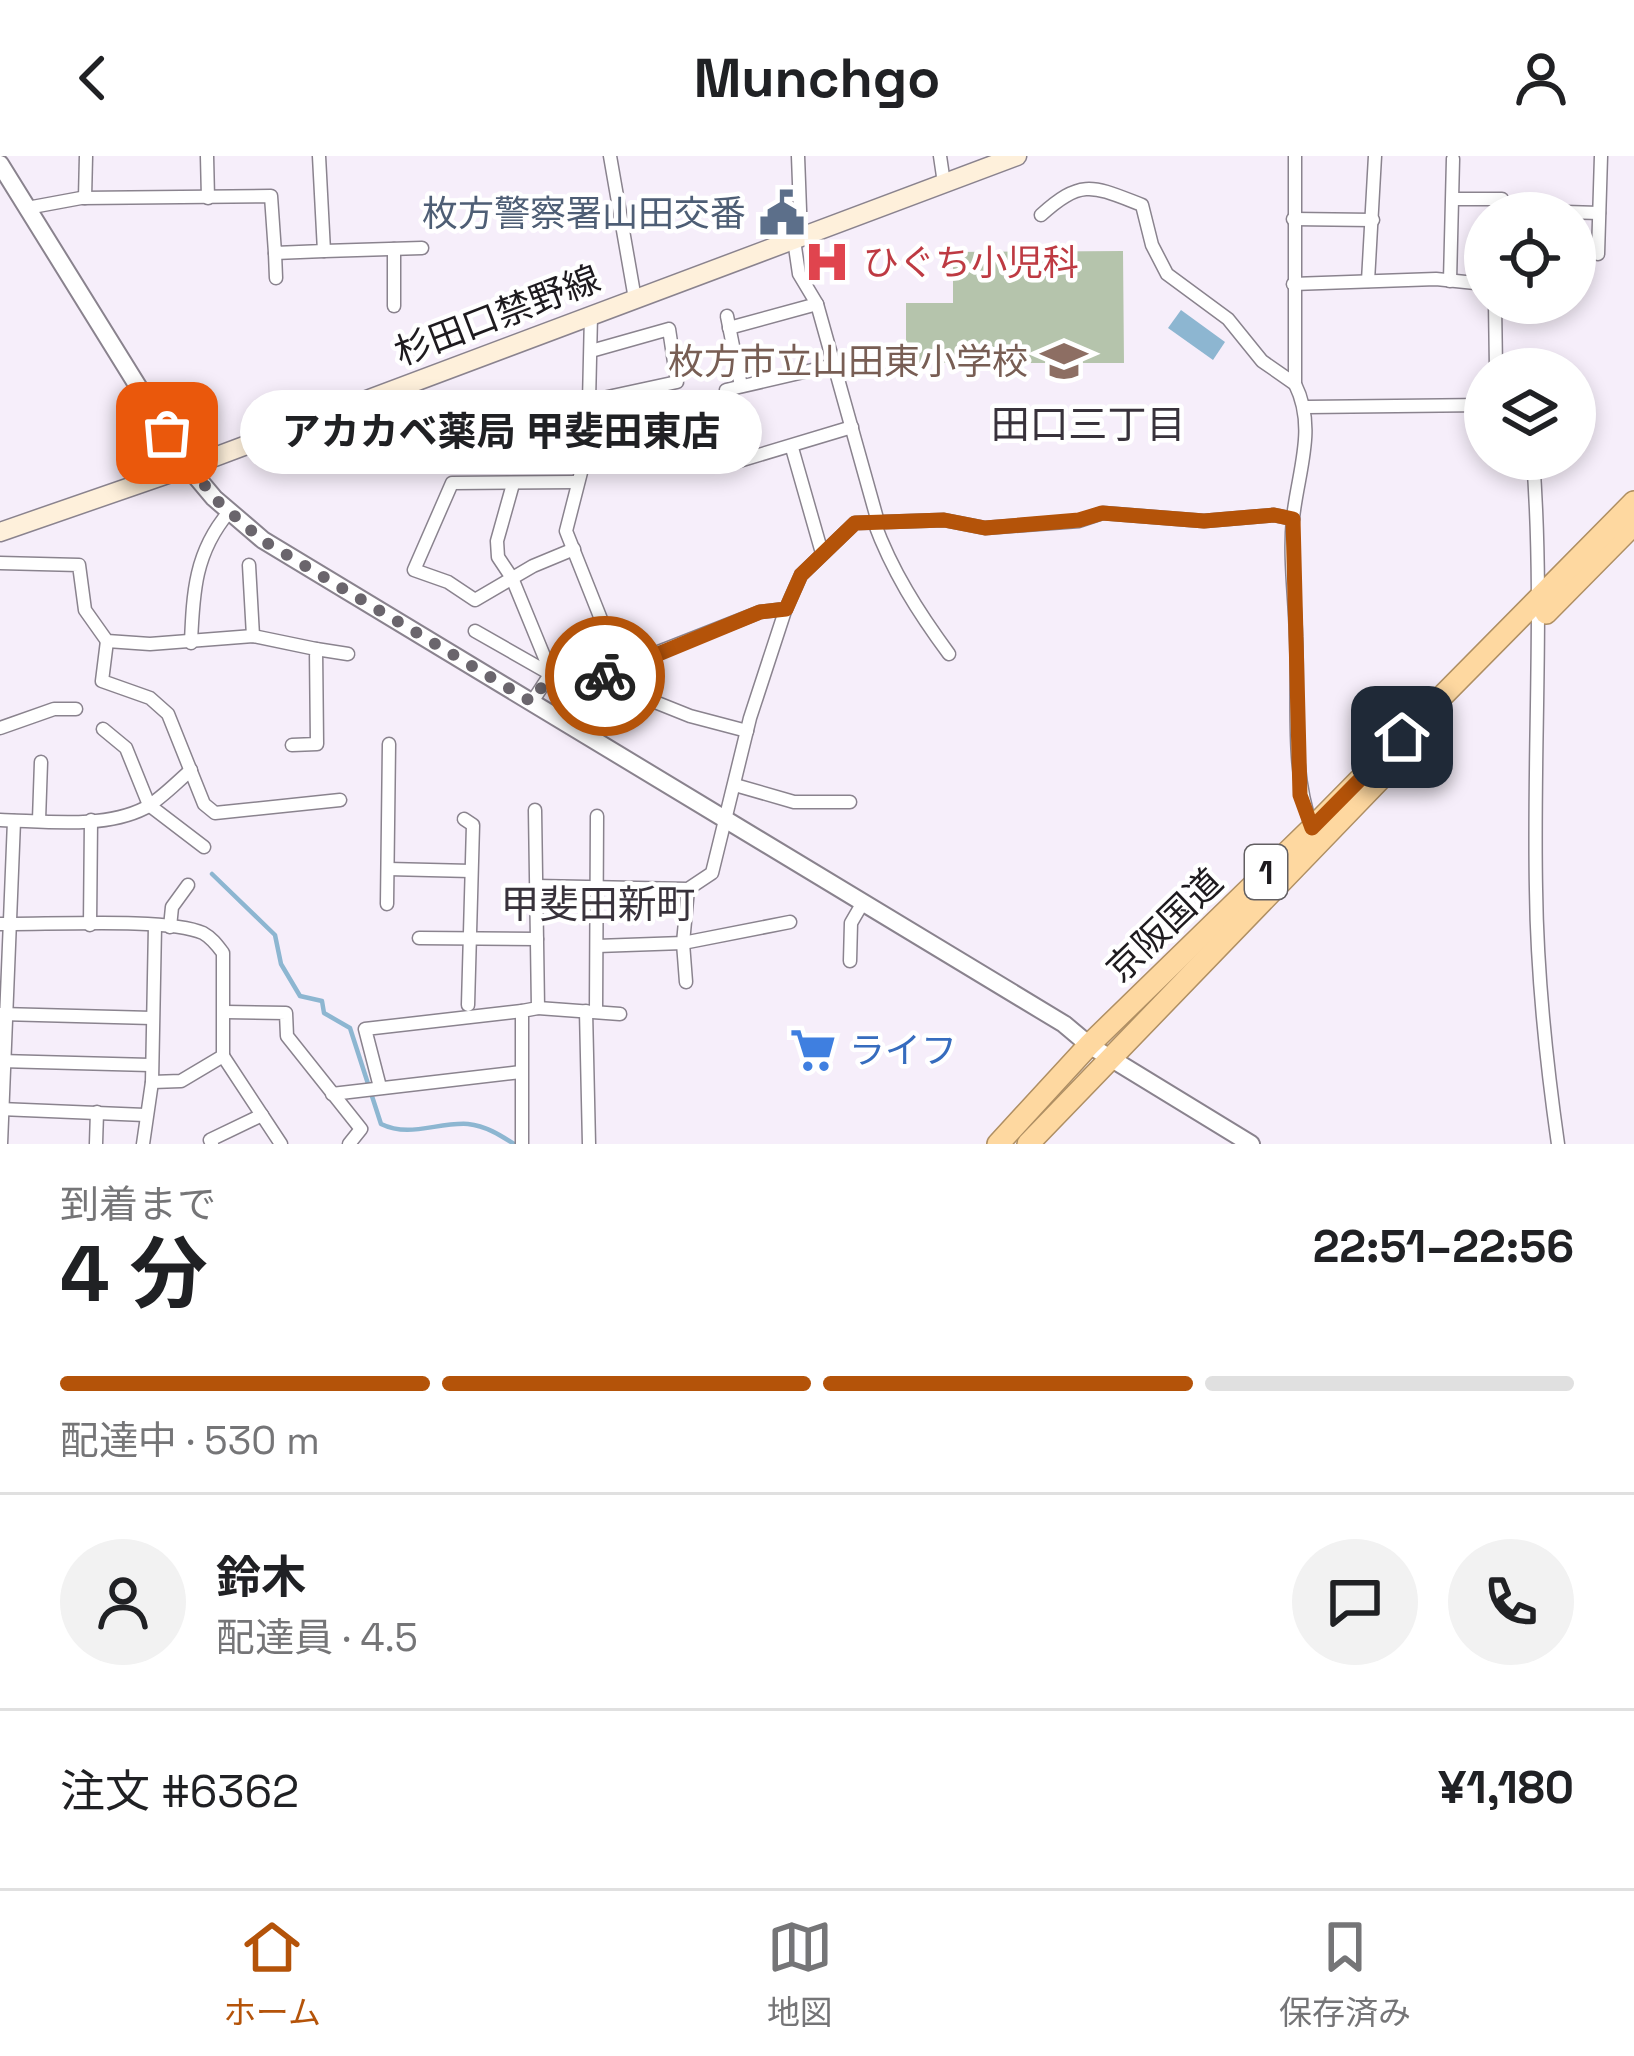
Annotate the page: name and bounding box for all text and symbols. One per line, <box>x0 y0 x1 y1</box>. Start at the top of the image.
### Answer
text: Munchgo <box>694 44 940 113</box>
icon: back <box>60 45 126 111</box>
icon: person <box>1508 45 1574 111</box>
public building icon: 枚方警察署山田交番 <box>757 188 807 238</box>
place label: 枚方警察署山田交番 <box>422 191 746 237</box>
map controls <box>1464 192 1596 480</box>
button: locate <box>1464 192 1596 324</box>
hospital icon: ひぐち小児科 <box>802 237 852 287</box>
place label: ひぐち小児科 <box>863 240 1079 286</box>
street label: 杉田口禁野線 <box>388 256 606 376</box>
school or university icon: 枚方市立山田東小学校 <box>1039 336 1089 386</box>
place label: 枚方市立山田東小学校 <box>668 339 1028 385</box>
button: layers <box>1464 348 1596 480</box>
pin <box>116 382 218 484</box>
callout: アカカベ薬局 甲斐田東店 <box>239 391 761 475</box>
icon: bag <box>134 400 200 466</box>
district label: 田口三丁目 <box>990 400 1186 449</box>
text: アカカベ薬局 甲斐田東店 <box>282 407 720 456</box>
courier <box>545 616 665 736</box>
icon: bike <box>572 643 638 709</box>
pin <box>1351 686 1453 788</box>
icon: home <box>1369 704 1435 770</box>
road number: 1 <box>1245 845 1287 899</box>
street label: 京阪国道 <box>1097 859 1232 992</box>
district label: 甲斐田新町 <box>500 880 696 929</box>
supermarket icon: ライフ <box>788 1025 838 1075</box>
place label: ライフ <box>849 1028 957 1074</box>
text: 到着まで <box>60 1180 216 1229</box>
text: 22:51–22:56 <box>1313 1218 1574 1275</box>
text: 4 分 <box>60 1224 207 1324</box>
text: 配達中 · 530 m <box>60 1416 320 1465</box>
button: person <box>60 1539 186 1665</box>
button: chat <box>1292 1539 1418 1665</box>
button: phone <box>1448 1539 1574 1665</box>
text: 鈴木 <box>216 1549 306 1606</box>
text: 配達員 · 4.5 <box>216 1613 418 1662</box>
text: ¥1,180 <box>1438 1759 1574 1816</box>
text: 注文 #6362 <box>60 1763 299 1820</box>
tab: ホーム <box>223 1914 321 2034</box>
tab: 地図 <box>767 1914 833 2034</box>
tab: 保存済み <box>1279 1914 1411 2034</box>

